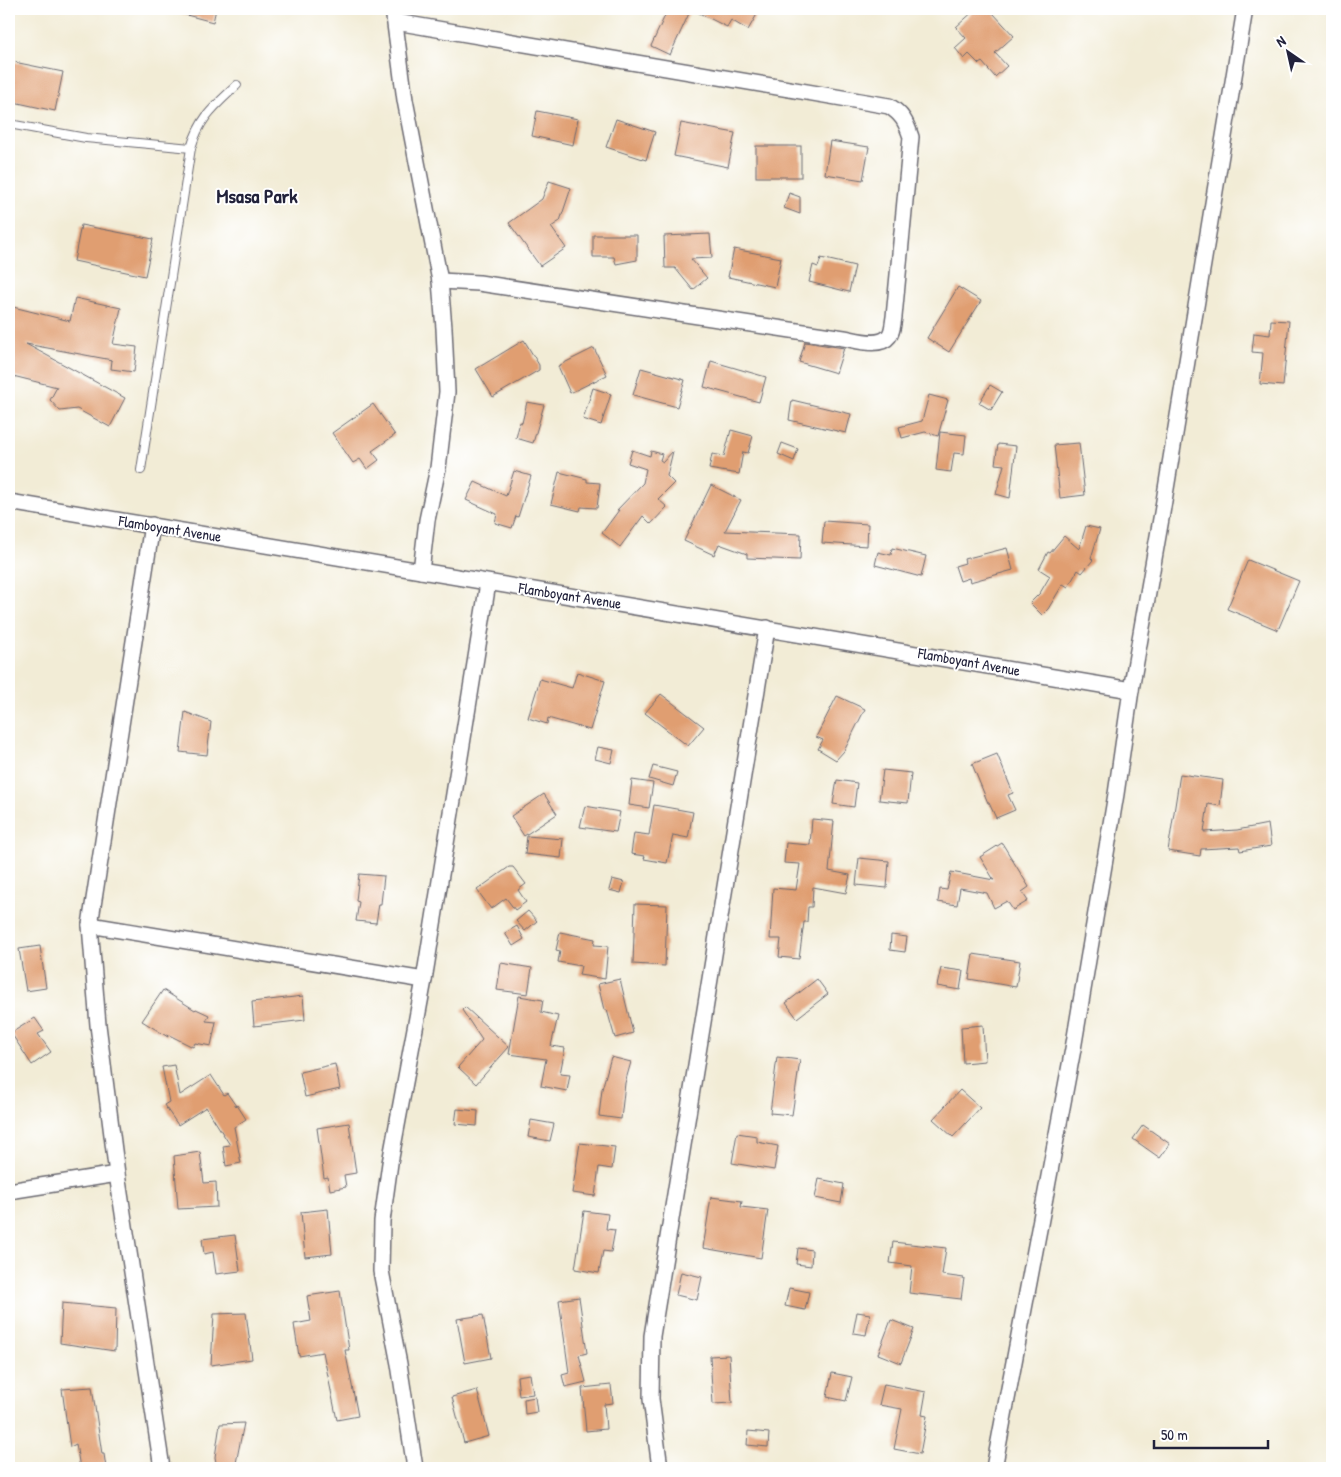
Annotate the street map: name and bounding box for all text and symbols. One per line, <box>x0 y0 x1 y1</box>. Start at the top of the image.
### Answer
north arrow <box>1264 28 1314 78</box>
text: N <box>1272 31 1289 51</box>
district label: Msasa Park <box>216 182 298 209</box>
street label: Flamboyant Avenue <box>116 510 223 547</box>
street label: Flamboyant Avenue <box>516 577 623 614</box>
street label: Flamboyant Avenue <box>915 642 1022 681</box>
scale bar <box>1154 1417 1267 1449</box>
text: 50 m <box>1161 1424 1188 1445</box>

